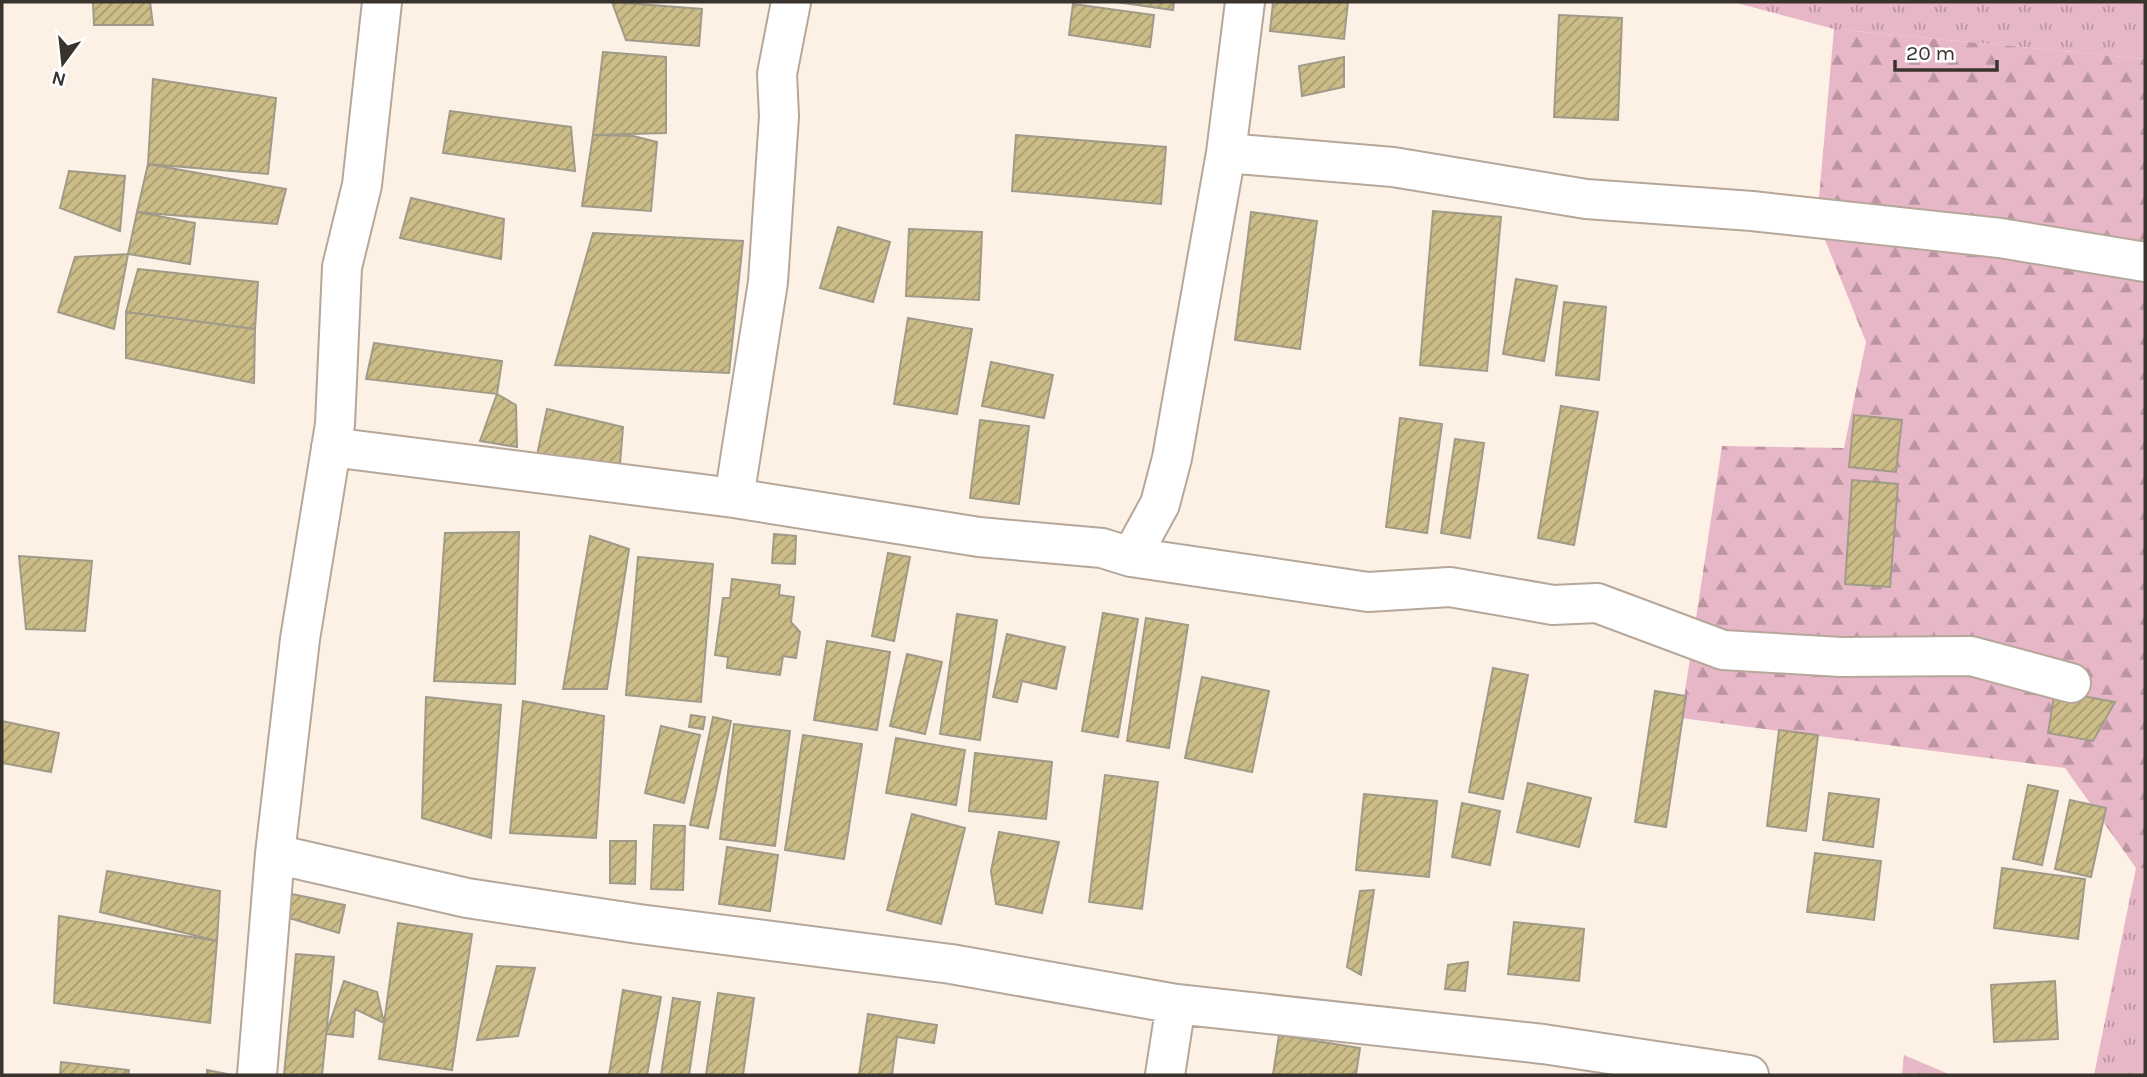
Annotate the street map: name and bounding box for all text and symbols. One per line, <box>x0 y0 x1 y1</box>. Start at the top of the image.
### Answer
north arrow <box>28 28 98 98</box>
scale bar <box>1895 28 1996 72</box>
text: 20 m <box>1906 41 1955 65</box>
text: N <box>49 66 68 91</box>

